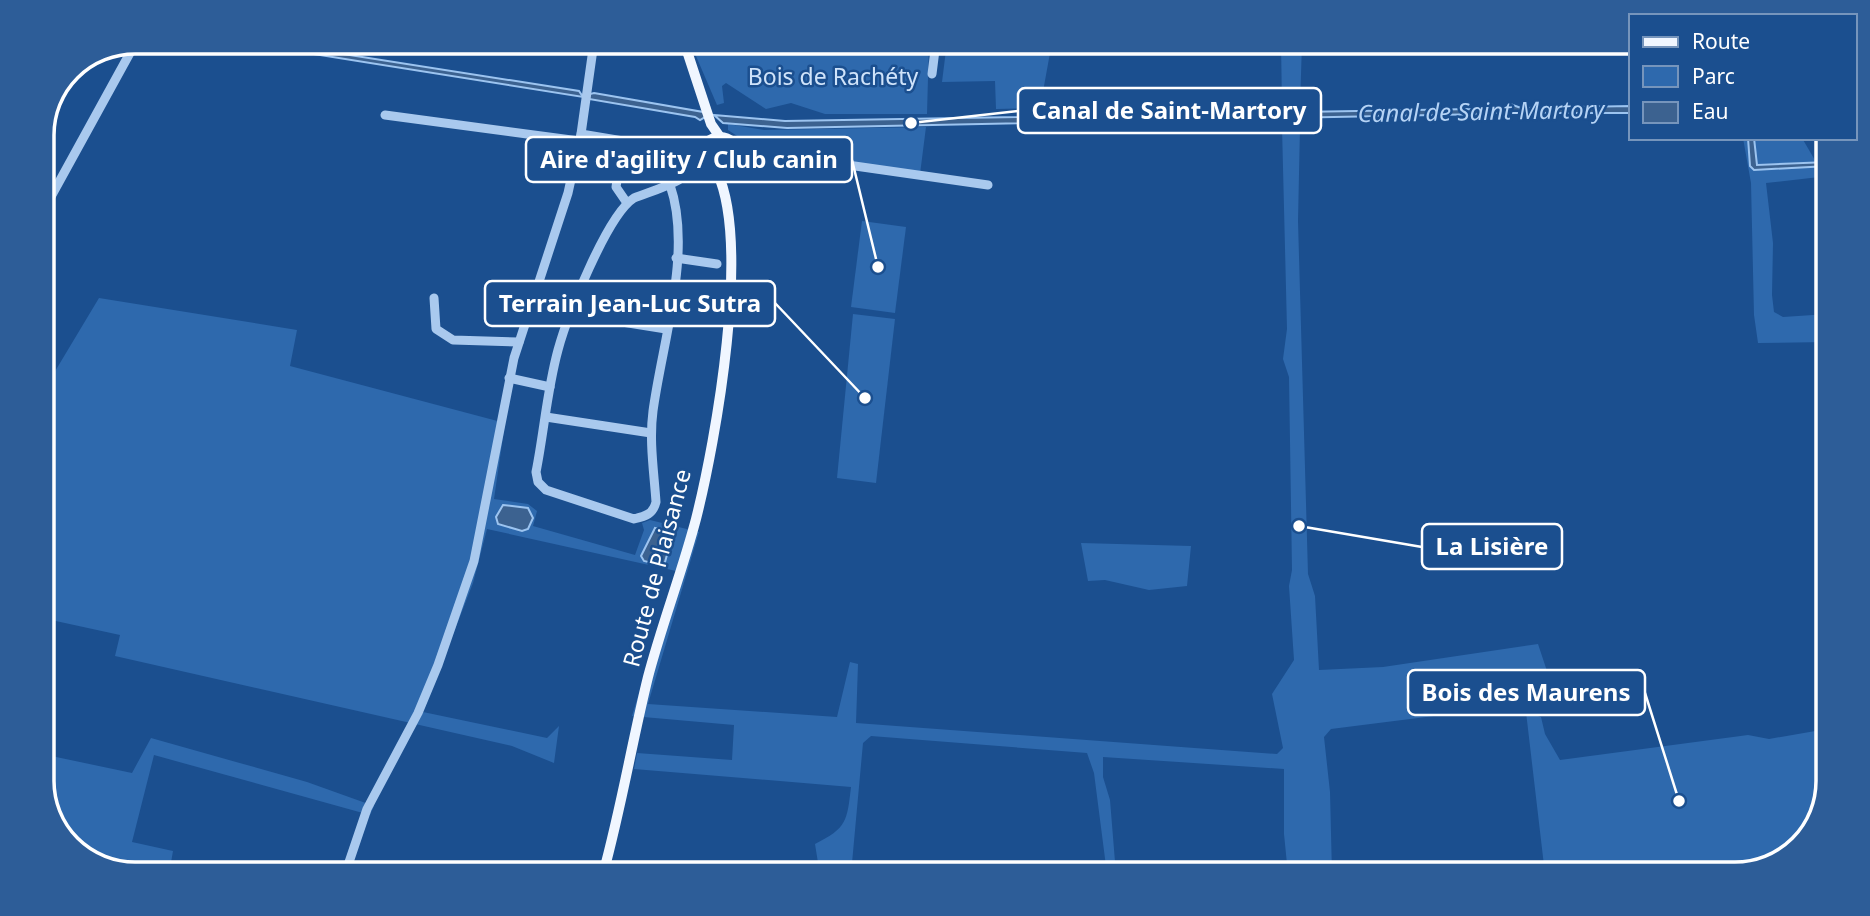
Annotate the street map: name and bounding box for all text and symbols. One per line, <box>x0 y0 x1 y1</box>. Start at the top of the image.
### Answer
legend <box>1629 14 1856 140</box>
text: Route <box>1692 27 1750 55</box>
park label: Bois de Rachéty <box>748 60 918 92</box>
text: Parc <box>1692 62 1735 90</box>
callout: Canal de Saint-Martory <box>1018 88 1321 133</box>
water label: Canal de Saint-Martory <box>1357 92 1606 129</box>
text: Canal de Saint-Martory <box>1032 93 1307 126</box>
text: Eau <box>1692 97 1728 125</box>
callout: Aire d'agility / Club canin <box>526 137 852 182</box>
text: Aire d'agility / Club canin <box>540 142 838 175</box>
callout: Terrain Jean-Luc Sutra <box>485 281 775 326</box>
text: Terrain Jean-Luc Sutra <box>499 286 761 319</box>
street label: Route de Plaisance <box>614 465 698 670</box>
callout: La Lisière <box>1422 524 1562 569</box>
text: La Lisière <box>1436 529 1548 562</box>
callout: Bois des Maurens <box>1408 670 1645 715</box>
text: Bois des Maurens <box>1421 675 1631 708</box>

